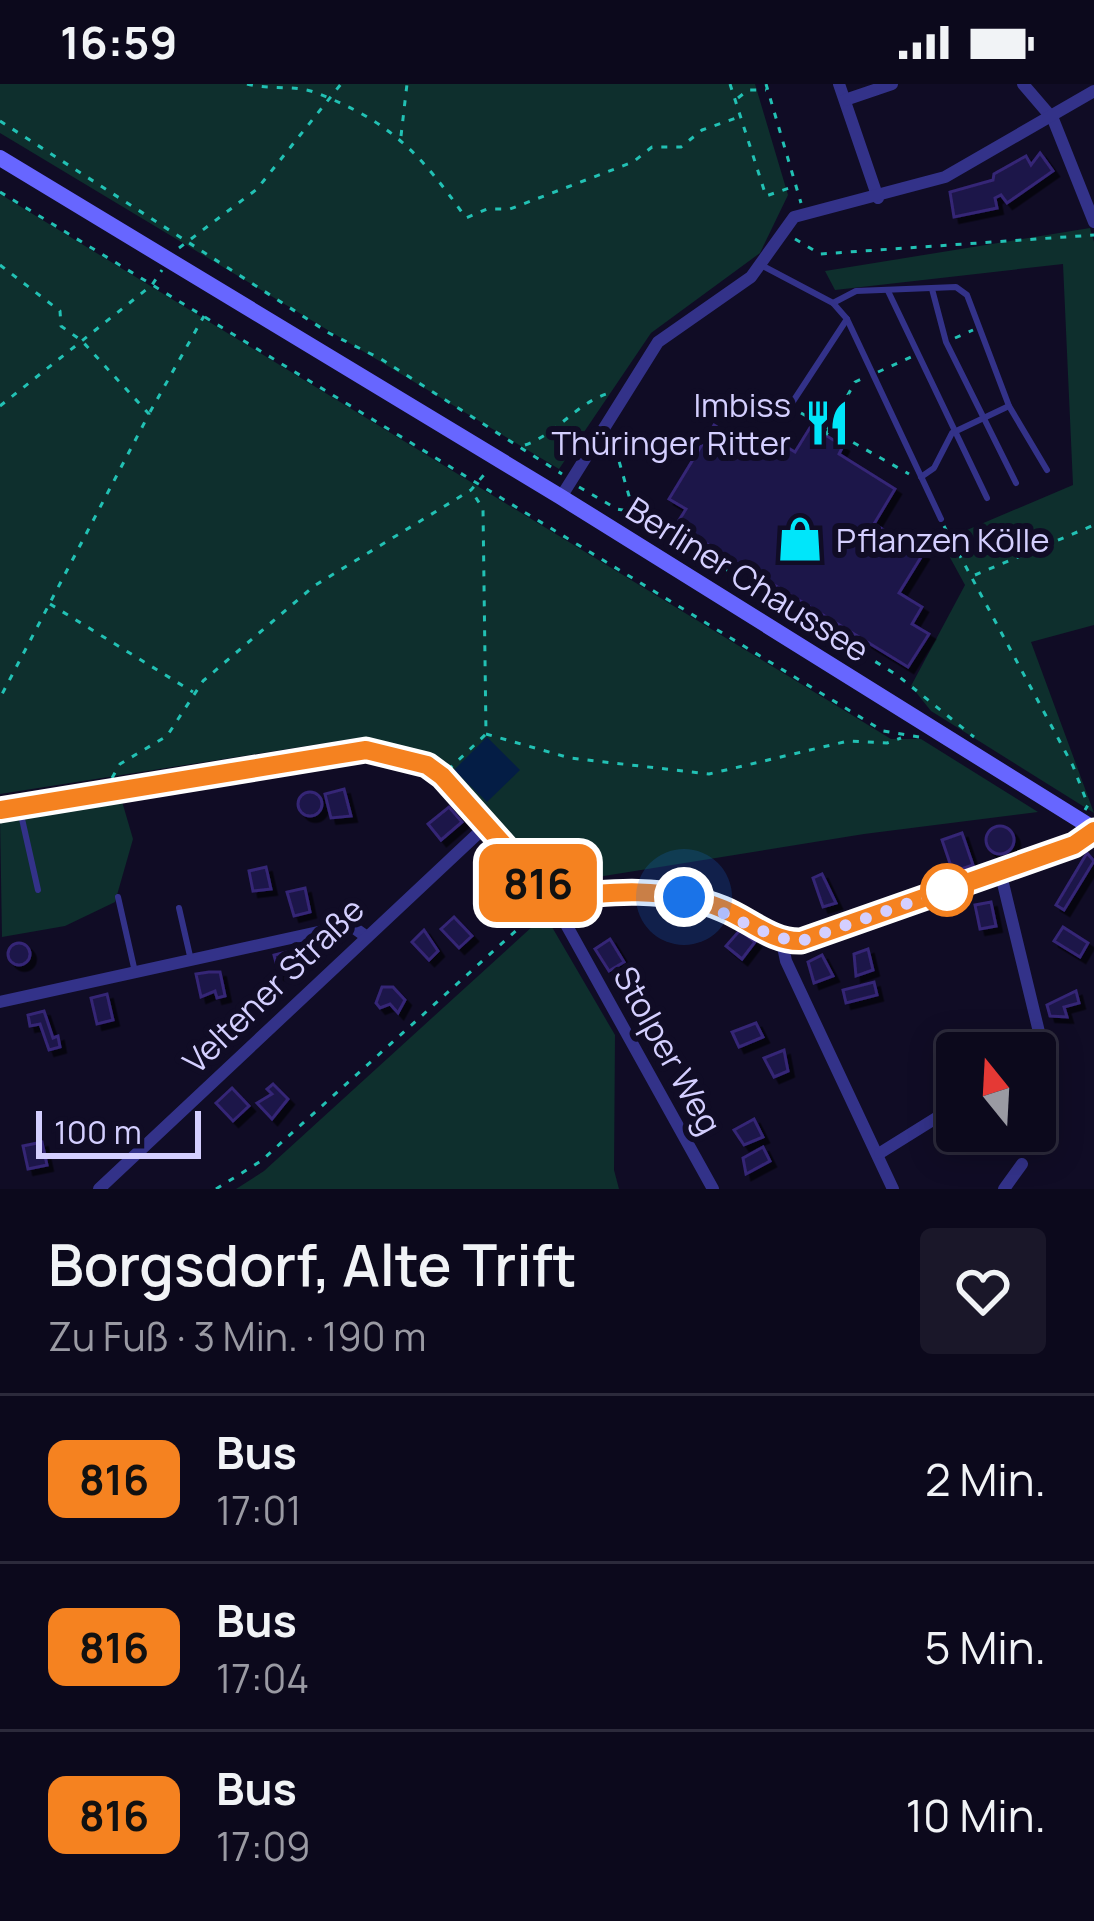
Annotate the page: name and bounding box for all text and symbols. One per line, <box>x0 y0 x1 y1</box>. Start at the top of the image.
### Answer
text: 16:59 <box>60 11 177 73</box>
place label: Imbiss Thüringer Ritter <box>551 382 791 465</box>
restaurant icon: Imbiss Thüringer Ritter <box>802 398 852 448</box>
street label: Berliner Chaussee <box>618 486 878 672</box>
shop icon: Pflanzen Kölle <box>775 514 825 564</box>
place label: Pflanzen Kölle <box>836 517 1049 562</box>
line badge: 816 <box>469 844 607 922</box>
text: 816 <box>503 854 573 912</box>
unlabelled marker <box>922 865 972 915</box>
your location <box>654 867 714 927</box>
street label: Veltener Straße <box>173 887 373 1083</box>
street label: Stolper Weg <box>603 958 733 1142</box>
north arrow <box>936 1032 1056 1152</box>
map controls <box>936 1032 1056 1152</box>
scale bar <box>36 1105 201 1158</box>
text: 100 m <box>54 1109 142 1154</box>
text: Borgsdorf, Alte Trift <box>48 1225 577 1303</box>
button: heart <box>920 1228 1046 1354</box>
text: Zu Fuß · 3 Min. · 190 m <box>48 1309 426 1363</box>
text: Bus <box>216 1421 297 1483</box>
text: 2 Min. <box>925 1448 1046 1510</box>
text: 816 <box>79 1450 149 1508</box>
text: 17:01 <box>216 1483 301 1537</box>
text: Bus <box>216 1589 297 1651</box>
text: 5 Min. <box>925 1616 1046 1678</box>
text: 816 <box>79 1618 149 1676</box>
text: 17:04 <box>216 1651 309 1705</box>
text: Bus <box>216 1757 297 1819</box>
text: 10 Min. <box>906 1784 1046 1846</box>
text: 816 <box>79 1786 149 1844</box>
text: 17:09 <box>216 1819 310 1873</box>

